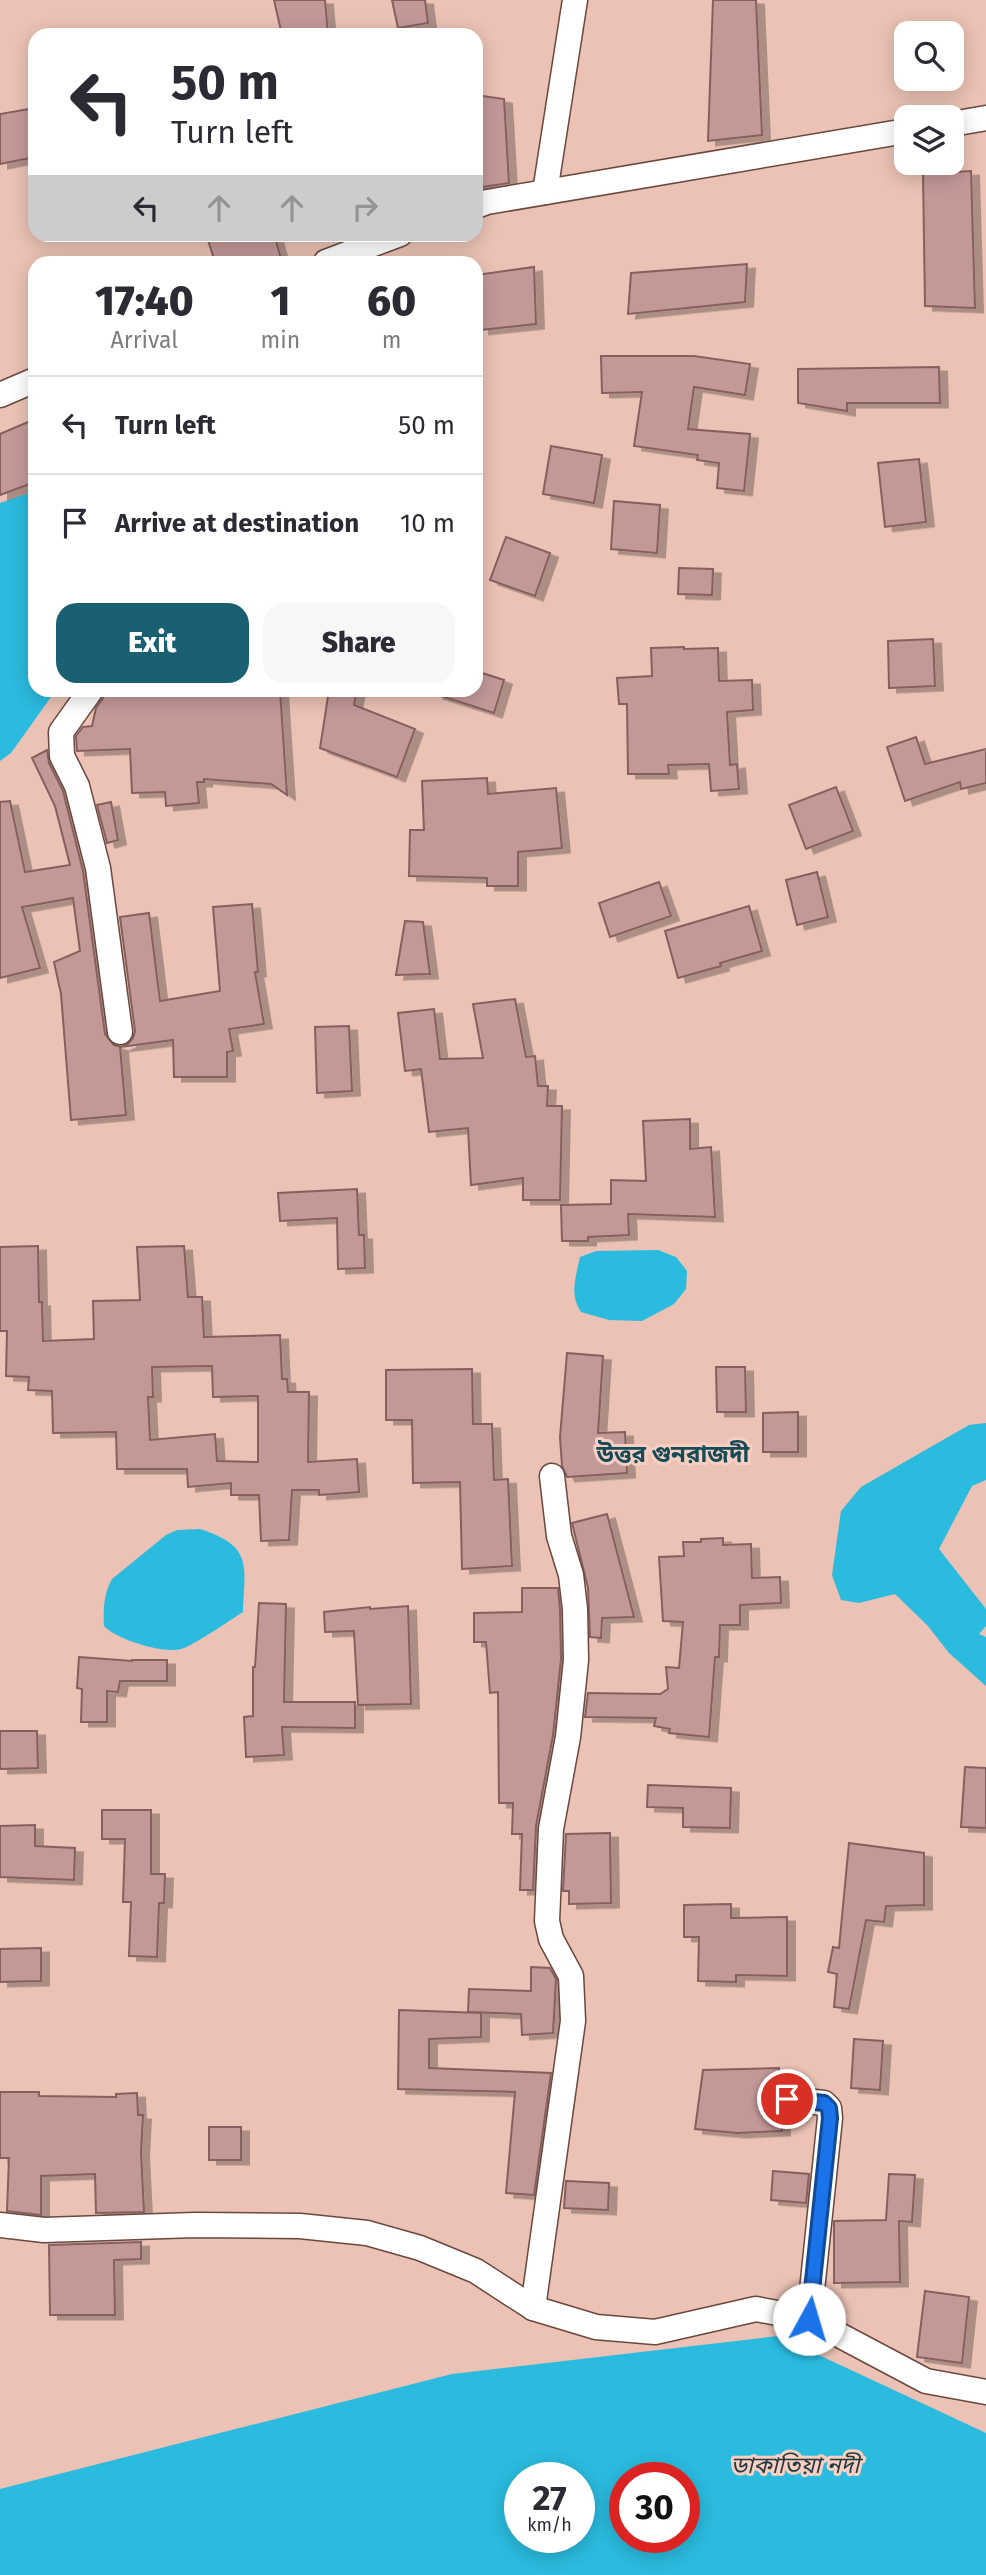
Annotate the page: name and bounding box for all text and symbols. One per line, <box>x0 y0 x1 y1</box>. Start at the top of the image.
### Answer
map controls <box>894 21 964 175</box>
button: search <box>894 21 964 91</box>
text: 50 m <box>171 53 279 112</box>
icon: left <box>56 56 147 147</box>
button: layers <box>894 105 964 175</box>
text: Turn left <box>171 113 293 151</box>
icon: left <box>127 189 165 227</box>
icon: ahead <box>200 189 238 227</box>
icon: ahead <box>273 189 311 227</box>
icon: right <box>346 189 384 227</box>
text: 17:40 <box>95 276 194 326</box>
text: 1 <box>270 276 290 326</box>
text: 60 <box>367 276 416 326</box>
text: Arrival <box>111 326 178 354</box>
text: min <box>261 326 300 354</box>
text: m <box>382 326 401 354</box>
icon: left <box>56 406 94 444</box>
text: Turn left <box>115 410 216 441</box>
text: 50 m <box>398 410 455 441</box>
icon: arrive <box>56 504 94 542</box>
text: Arrive at destination <box>115 508 359 539</box>
text: 10 m <box>400 508 455 539</box>
button: Exit <box>56 603 249 683</box>
button: Share <box>263 603 455 683</box>
district label: উত্তর গুনরাজদী <box>596 1440 751 1468</box>
pin <box>757 2069 817 2129</box>
icon: arrive <box>768 2080 806 2118</box>
position arrow <box>772 2282 846 2356</box>
water label: ডাকাতিয়া নদী <box>731 2451 863 2479</box>
speed limit sign: 30 <box>609 2462 700 2553</box>
text: 27 <box>532 2477 567 2519</box>
text: km/h <box>527 2514 572 2536</box>

